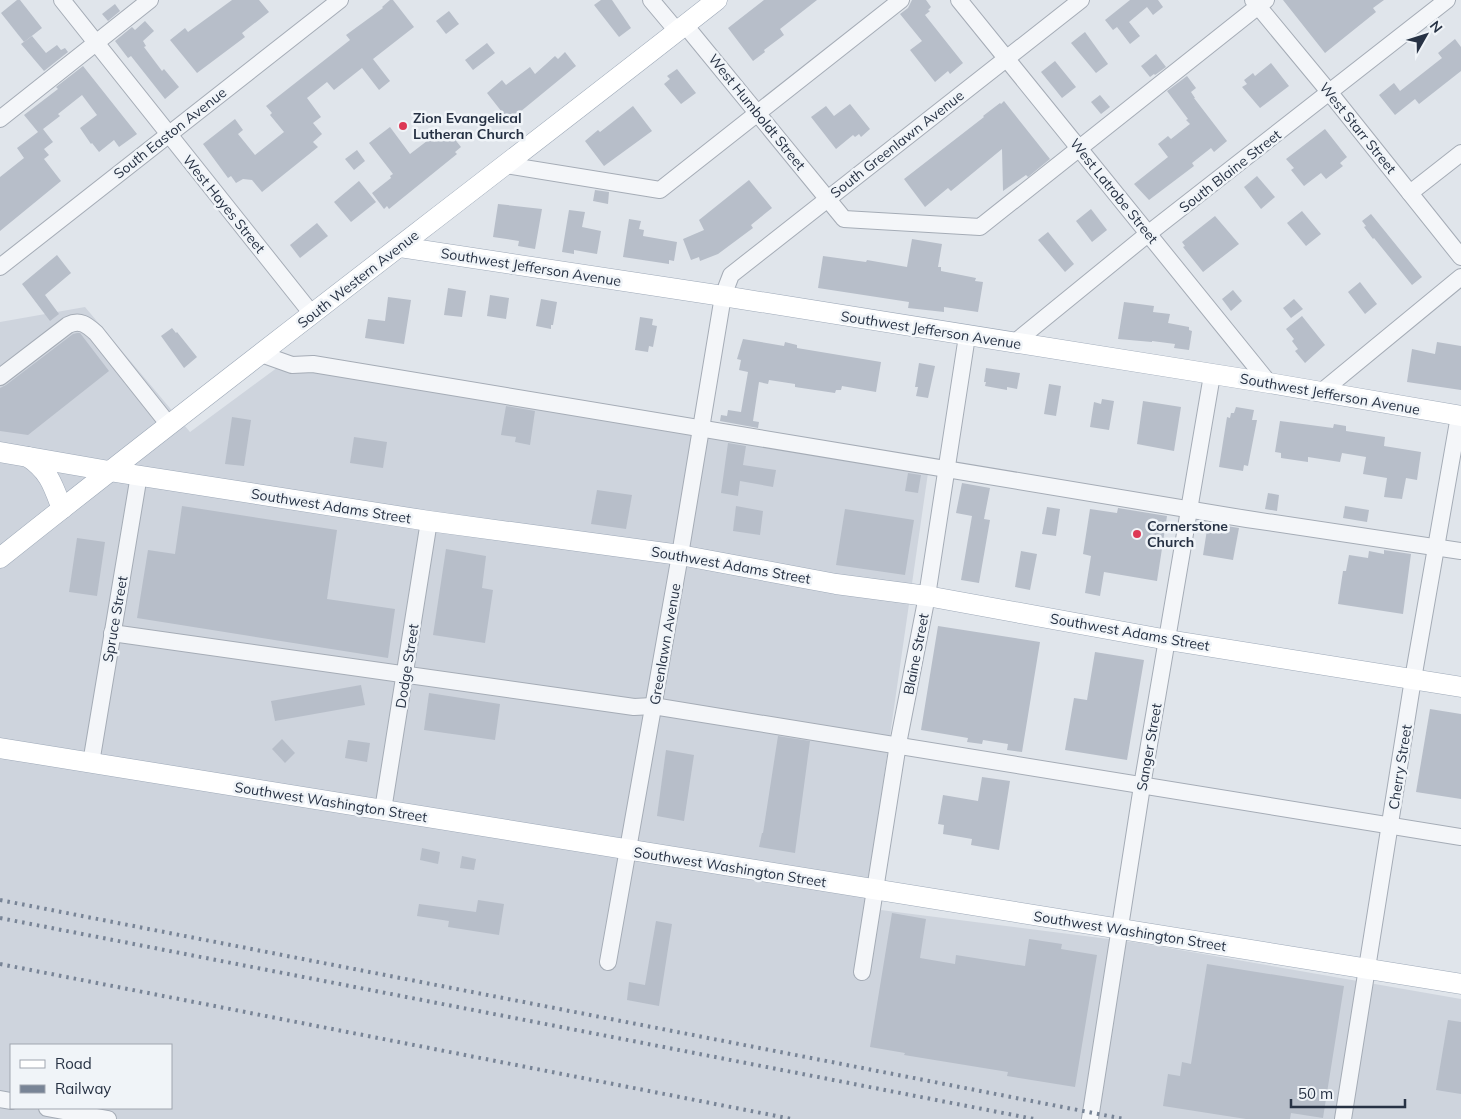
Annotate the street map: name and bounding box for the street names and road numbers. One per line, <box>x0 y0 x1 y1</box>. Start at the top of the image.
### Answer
street label: West Humboldt Street <box>705 50 809 174</box>
street label: West Starr Street <box>1316 79 1400 177</box>
street label: South Easton Avenue <box>110 83 230 183</box>
street label: South Greenlawn Avenue <box>827 86 967 202</box>
street label: South Blaine Street <box>1175 126 1285 216</box>
street label: West Latrobe Street <box>1066 135 1162 247</box>
street label: West Hayes Street <box>179 151 269 257</box>
street label: South Western Avenue <box>294 226 422 332</box>
street label: Southwest Jefferson Avenue <box>440 244 622 290</box>
street label: Southwest Jefferson Avenue <box>840 307 1022 353</box>
street label: Southwest Jefferson Avenue <box>1239 369 1421 419</box>
street label: Southwest Adams Street <box>250 484 412 528</box>
street label: Southwest Adams Street <box>650 542 812 588</box>
street label: Spruce Street <box>99 574 131 663</box>
street label: Greenlawn Avenue <box>645 582 685 706</box>
street label: Southwest Adams Street <box>1049 609 1211 655</box>
street label: Blaine Street <box>899 612 933 696</box>
street label: Dodge Street <box>391 622 423 710</box>
street label: Sanger Street <box>1132 702 1166 792</box>
street label: Cherry Street <box>1384 723 1416 811</box>
street label: Southwest Washington Street <box>233 778 429 826</box>
street label: Southwest Washington Street <box>632 843 828 891</box>
street label: Southwest Washington Street <box>1032 907 1228 955</box>

